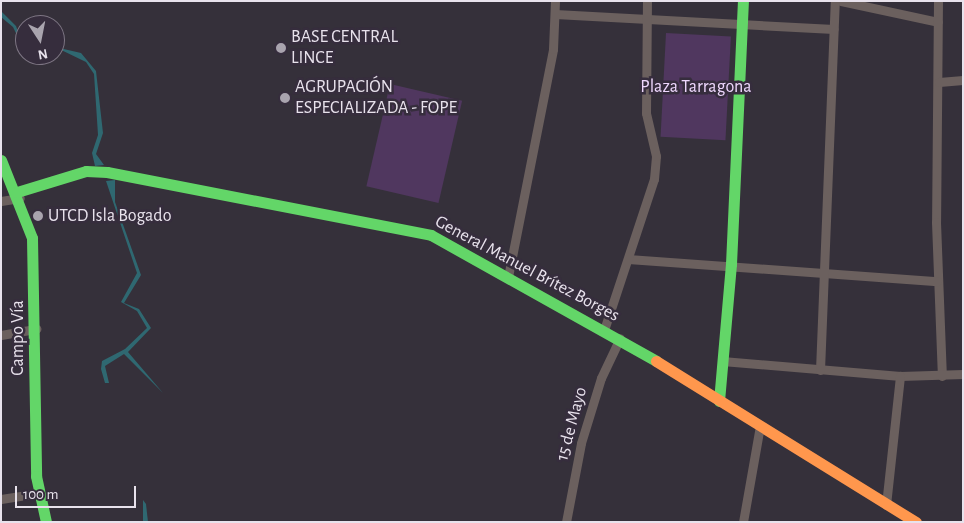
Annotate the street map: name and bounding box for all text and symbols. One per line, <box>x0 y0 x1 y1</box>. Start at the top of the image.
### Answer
north arrow <box>15 15 65 65</box>
place label: BASE CENTRAL LINCE <box>291 27 398 70</box>
marker: BASE CENTRAL LINCE <box>275 42 287 54</box>
text: N <box>37 46 49 62</box>
park label: Plaza Tarragona <box>640 76 752 98</box>
place label: AGRUPACIÓN ESPECIALIZADA - FOPE <box>295 77 457 120</box>
marker: AGRUPACIÓN ESPECIALIZADA - FOPE <box>279 92 291 104</box>
place label: UTCD Isla Bogado <box>48 205 171 227</box>
marker: UTCD Isla Bogado <box>32 210 44 222</box>
street label: General Manuel Brítez Borges <box>431 211 623 327</box>
street label: Campo Vía <box>7 300 29 376</box>
street label: 15 de Mayo <box>552 385 592 463</box>
scale bar <box>18 476 139 508</box>
text: 100 m <box>23 487 58 502</box>

